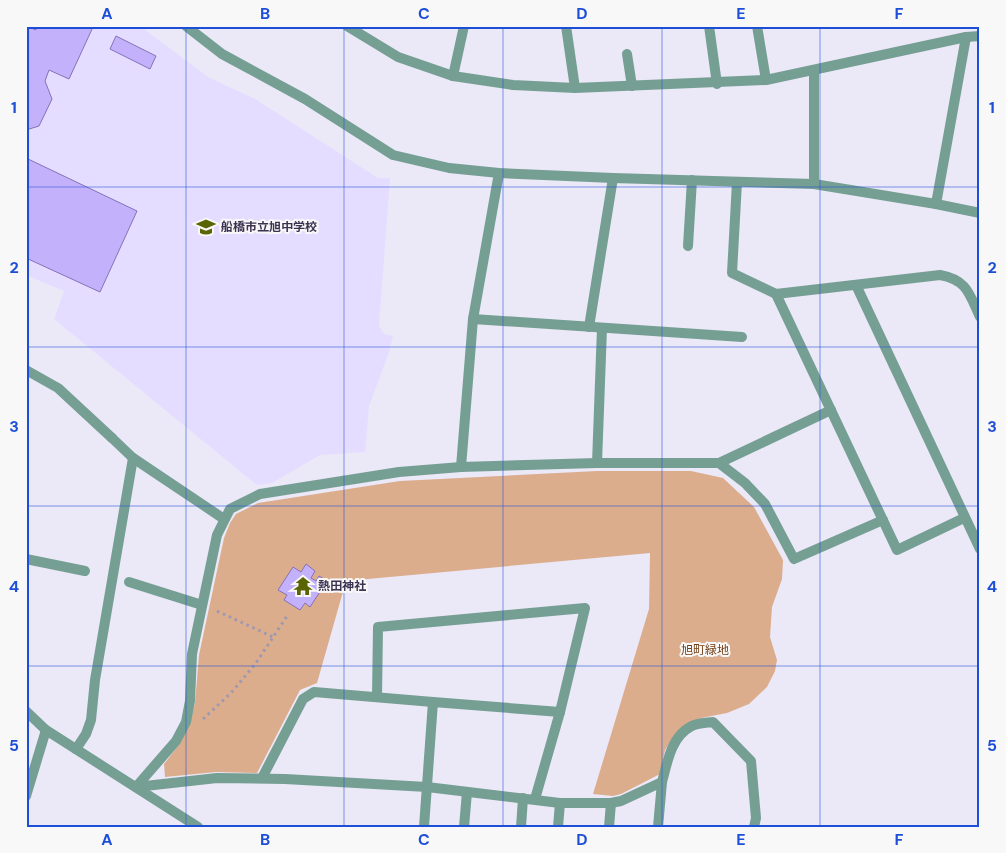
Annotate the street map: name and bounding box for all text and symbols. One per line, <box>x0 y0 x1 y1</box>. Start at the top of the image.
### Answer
text: A <box>101 3 113 24</box>
text: B <box>260 3 270 24</box>
text: C <box>418 3 430 24</box>
text: D <box>576 3 588 24</box>
text: E <box>736 3 746 24</box>
text: F <box>895 3 904 24</box>
text: 1 <box>11 97 17 118</box>
text: 1 <box>989 97 995 118</box>
school or university icon: 船橋市立旭中学校 <box>195 216 217 238</box>
place label: 船橋市立旭中学校 <box>221 219 317 235</box>
text: 2 <box>9 257 19 278</box>
text: 2 <box>987 257 997 278</box>
text: 3 <box>9 416 19 437</box>
text: 3 <box>987 416 997 437</box>
temple icon: 熱田神社 <box>292 575 314 597</box>
text: 4 <box>9 576 19 597</box>
text: 4 <box>987 576 997 597</box>
place label: 熱田神社 <box>318 578 366 594</box>
park label: 旭町緑地 <box>681 642 729 658</box>
text: 5 <box>9 735 19 756</box>
text: 5 <box>987 735 997 756</box>
text: A <box>101 829 113 850</box>
text: B <box>260 829 270 850</box>
text: C <box>418 829 430 850</box>
text: D <box>576 829 588 850</box>
text: E <box>736 829 746 850</box>
text: F <box>895 829 904 850</box>

